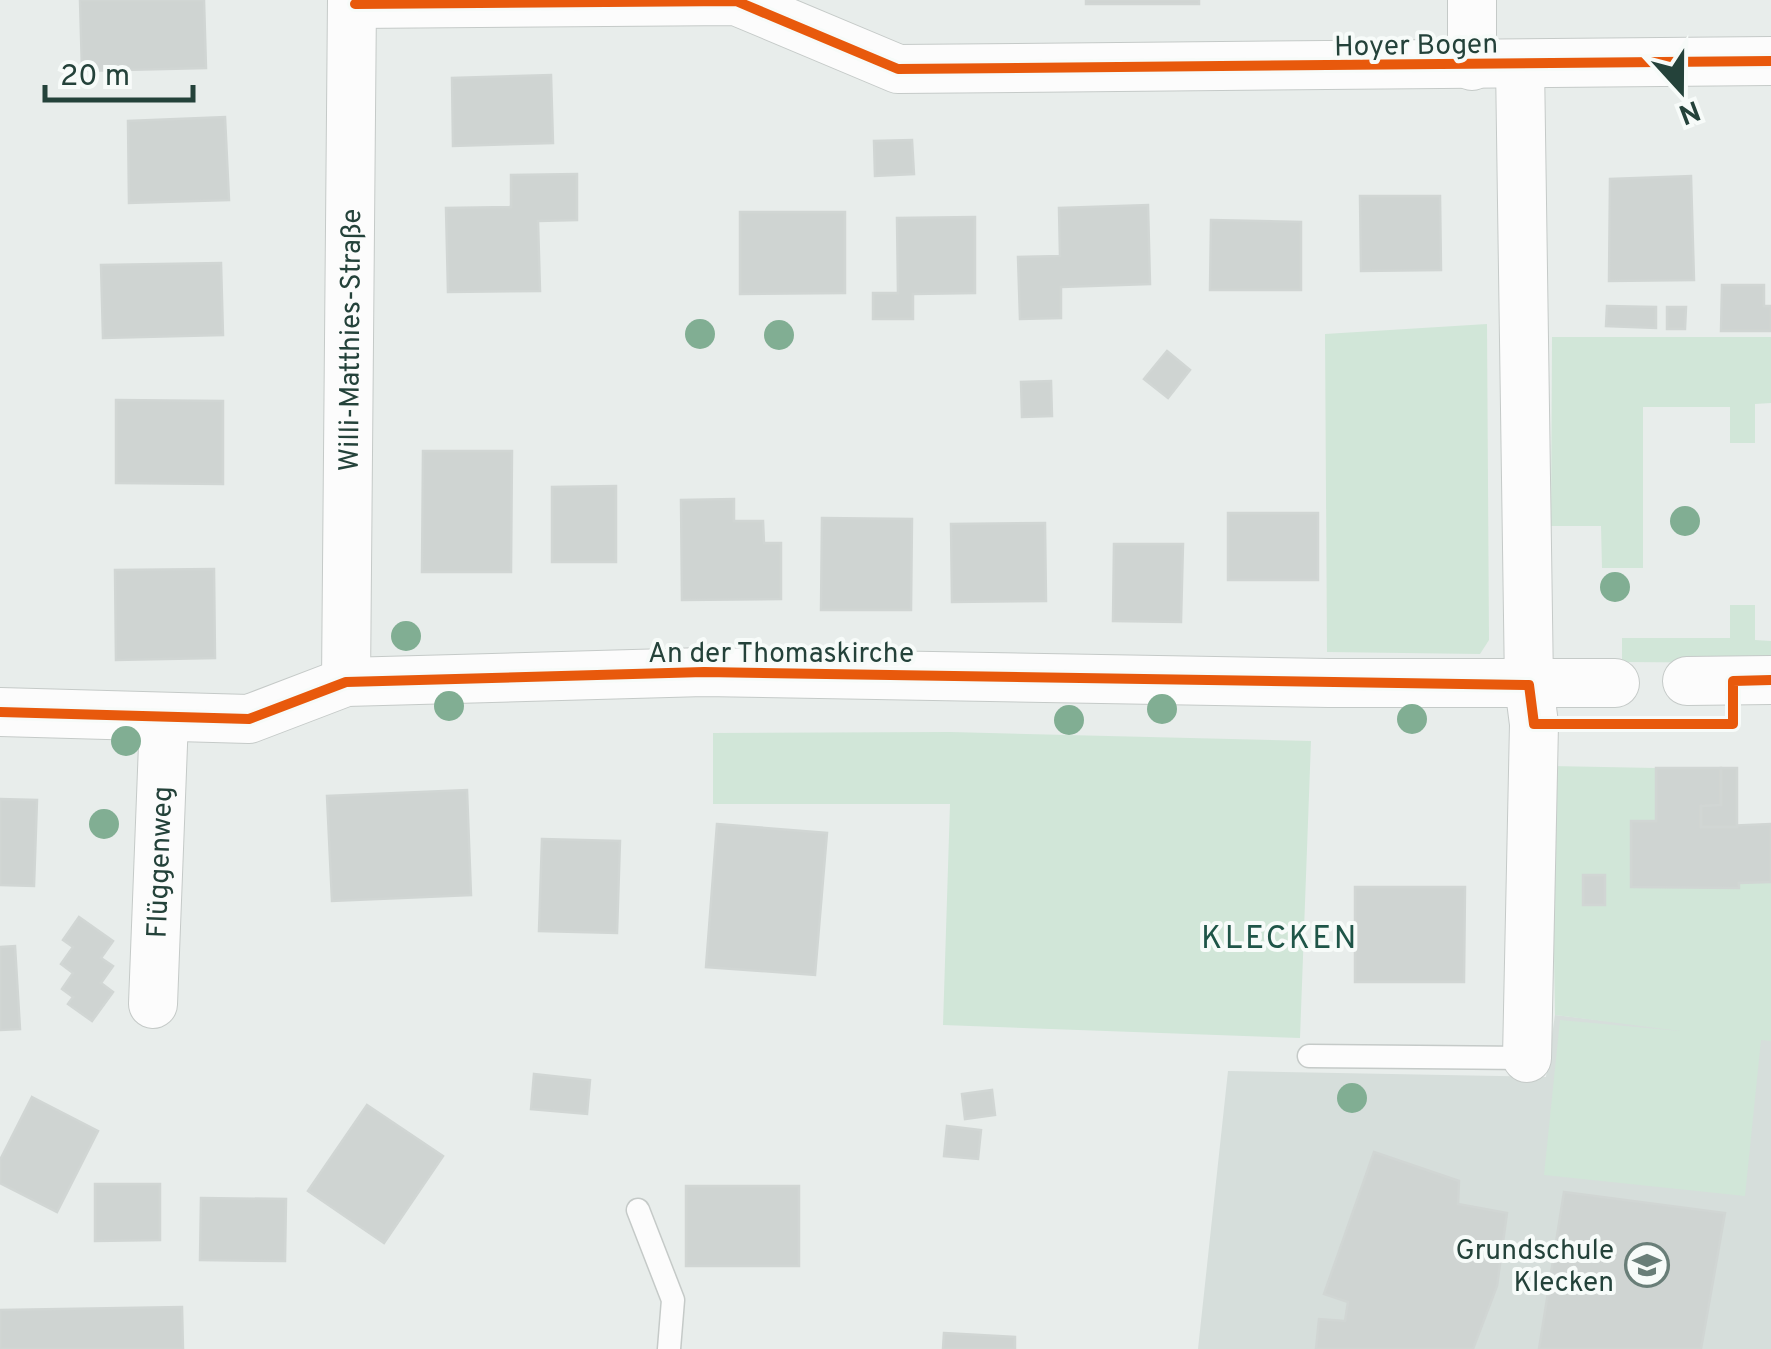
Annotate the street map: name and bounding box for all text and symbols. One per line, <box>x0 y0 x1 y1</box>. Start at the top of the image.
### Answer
street label: Hoyer Bogen <box>1334 28 1498 66</box>
scale bar <box>45 40 192 102</box>
north arrow <box>1631 40 1731 140</box>
text: 20 m <box>60 59 130 96</box>
text: N <box>1673 90 1705 131</box>
street label: Willi-Matthies-Straße <box>333 208 371 472</box>
street label: An der Thomaskirche <box>648 637 914 673</box>
street label: Flüggenweg <box>141 786 182 939</box>
district label: KLECKEN <box>1201 920 1359 960</box>
place label: Grundschule Klecken <box>1455 1234 1614 1302</box>
school or university icon: Grundschule Klecken <box>1624 1242 1670 1288</box>

